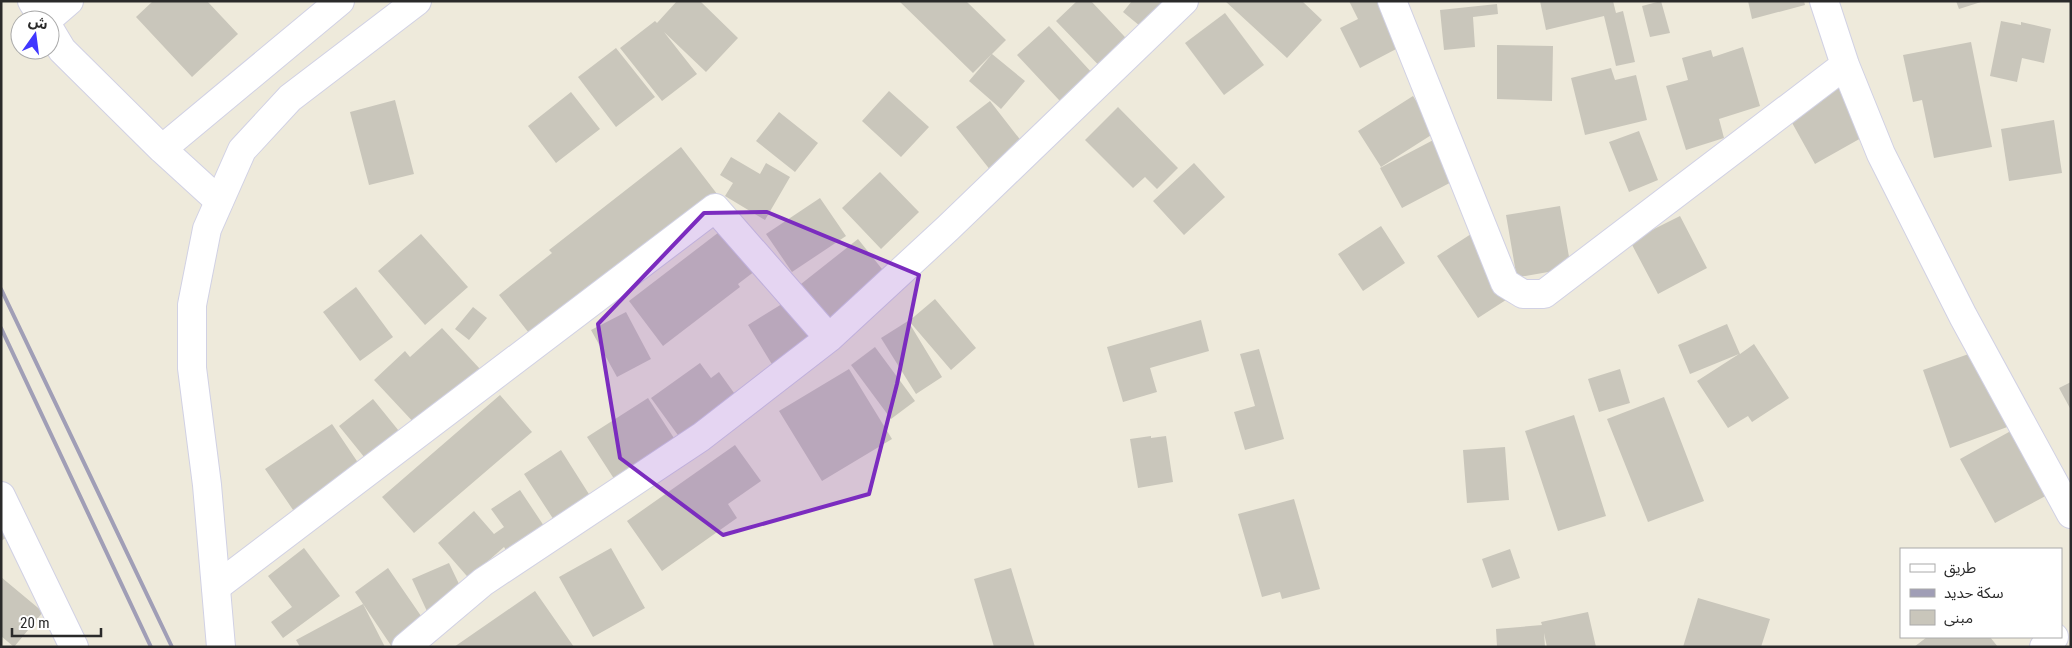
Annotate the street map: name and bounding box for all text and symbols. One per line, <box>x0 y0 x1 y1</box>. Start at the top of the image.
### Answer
north arrow <box>10 10 60 60</box>
text: ش <box>27 12 49 32</box>
legend <box>1900 548 2062 638</box>
text: طريق <box>1944 559 1976 578</box>
text: سكة حديد <box>1944 584 2004 602</box>
scale bar <box>12 606 101 638</box>
text: مبنى <box>1944 609 1973 627</box>
text: 20 m <box>20 614 50 632</box>

